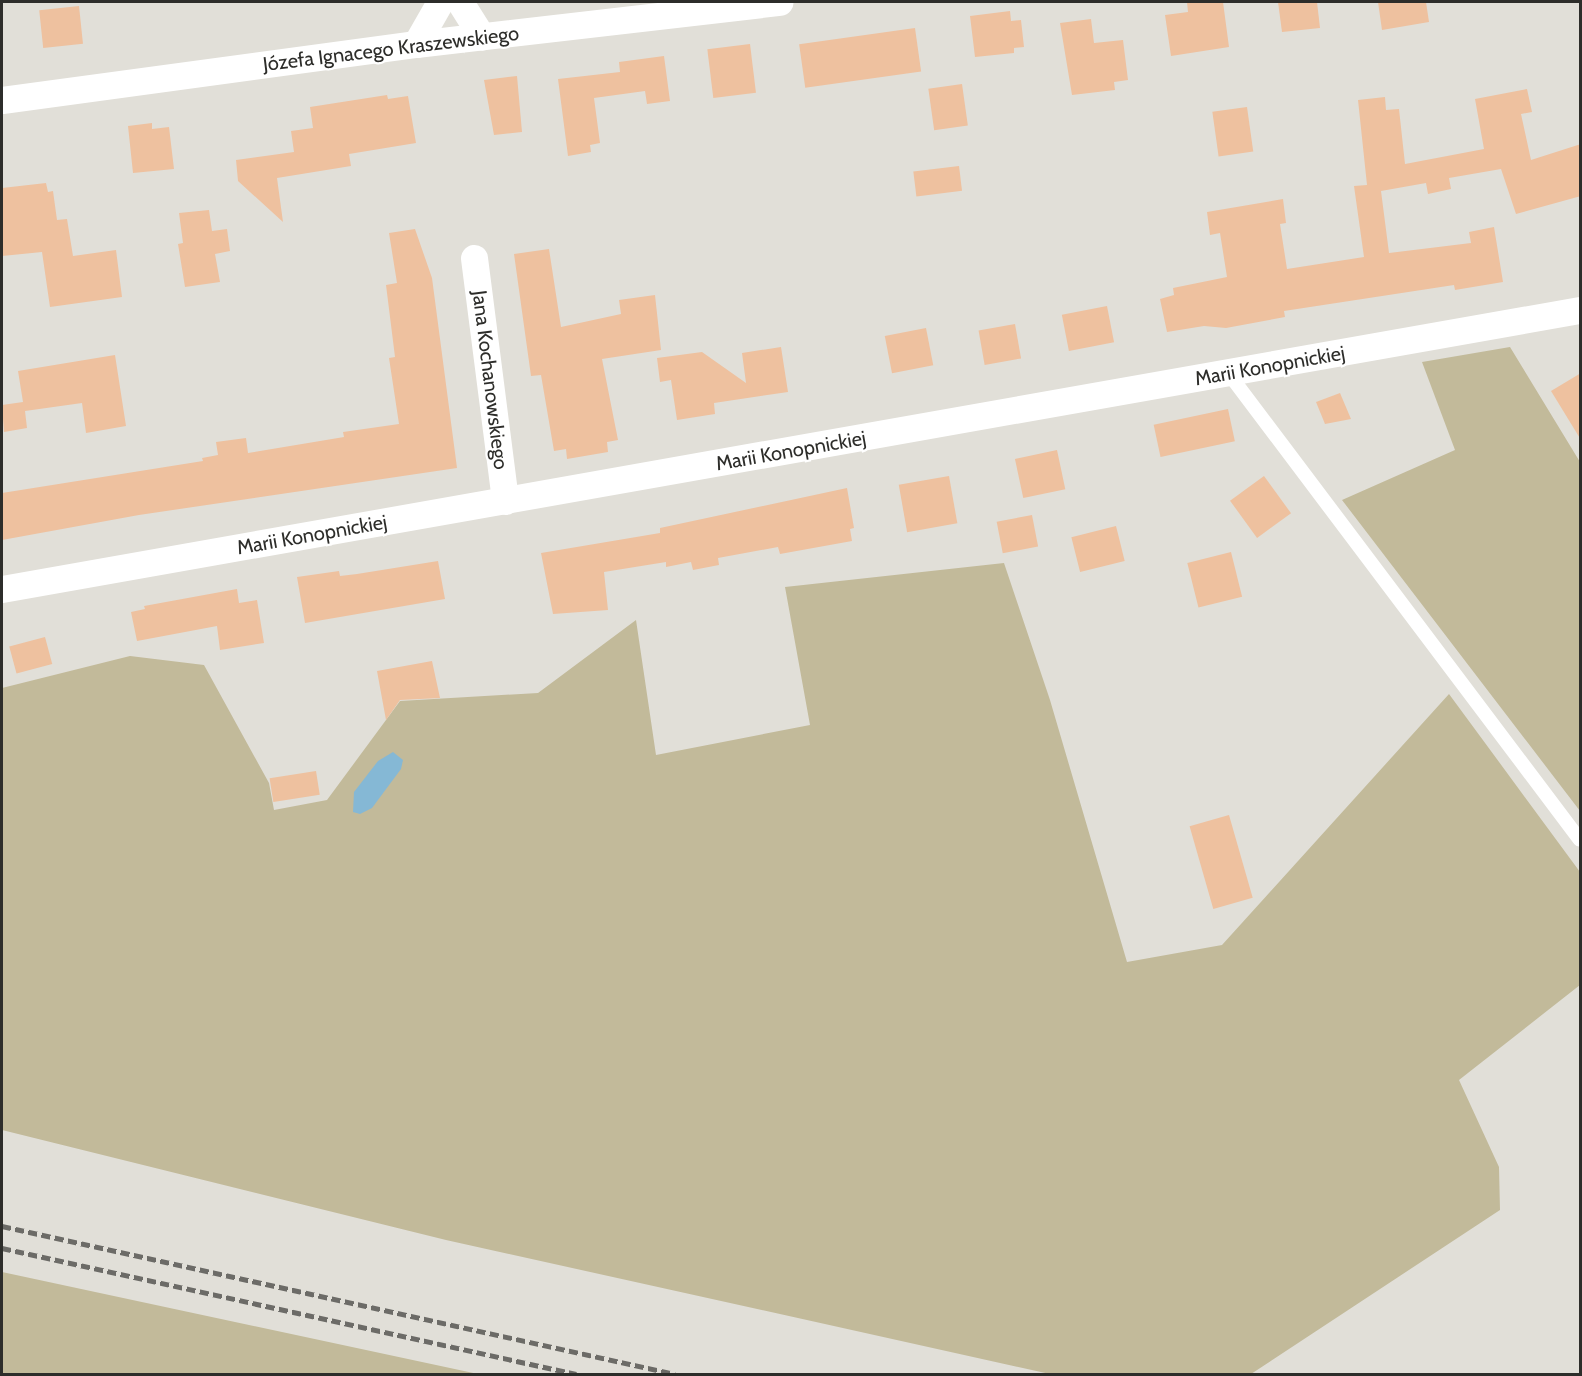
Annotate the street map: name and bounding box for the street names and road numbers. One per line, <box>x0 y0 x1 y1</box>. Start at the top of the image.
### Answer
street label: Józefa Ignacego Kraszewskiego <box>262 21 520 77</box>
street label: Jana Kochanowskiego <box>467 289 513 471</box>
street label: Marii Konopnickiej <box>1193 341 1347 391</box>
street label: Marii Konopnickiej <box>714 426 868 476</box>
street label: Marii Konopnickiej <box>235 510 389 560</box>

